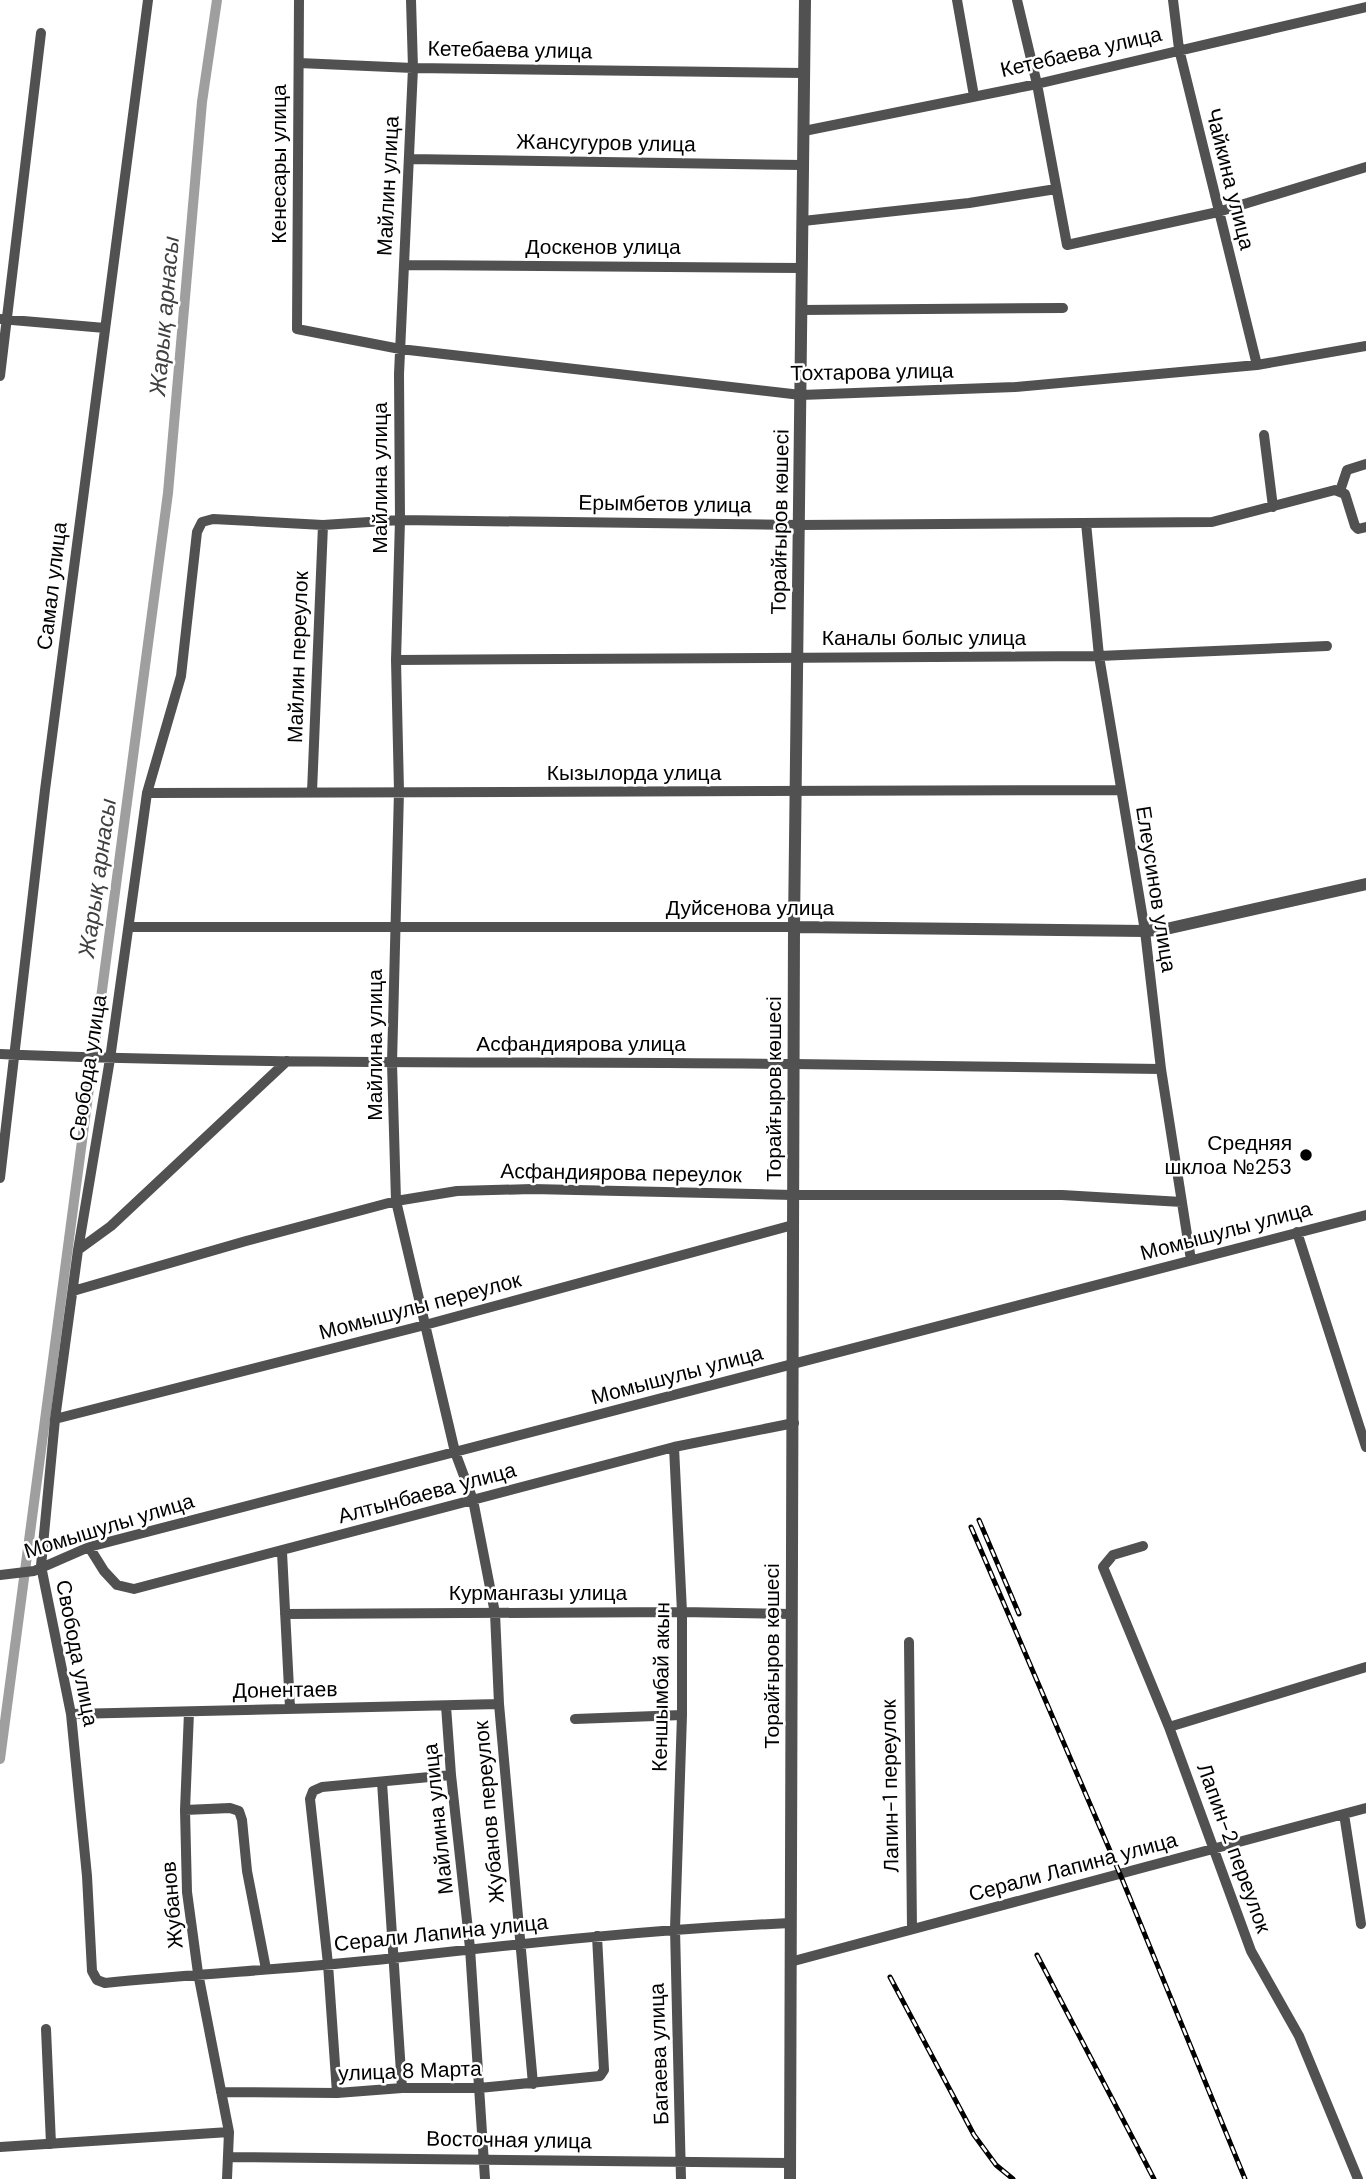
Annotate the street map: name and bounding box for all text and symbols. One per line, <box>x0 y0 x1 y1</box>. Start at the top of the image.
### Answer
street label: Кетебаева улица <box>998 20 1165 84</box>
street label: Кетебаева улица <box>427 35 593 65</box>
street label: Кенесары улица <box>265 84 293 244</box>
street label: Чайкина улица <box>1199 105 1261 253</box>
street label: Майлин улица <box>370 115 406 257</box>
street label: Жансугуров улица <box>516 127 696 159</box>
street label: Доскенов улица <box>525 233 681 261</box>
water label: Жарық арнасы <box>142 235 186 398</box>
street label: Тохтарова улица <box>790 357 954 387</box>
street label: Майлина улица <box>366 402 394 554</box>
street label: Торайғыров көшесі <box>764 429 796 615</box>
street label: Ерымбетов улица <box>578 488 752 520</box>
street label: Самал улица <box>30 520 74 652</box>
street label: Майлин переулок <box>281 570 315 743</box>
street label: Каналы болыс улица <box>822 624 1027 652</box>
street label: Кызылорда улица <box>547 759 722 787</box>
water label: Жарық арнасы <box>71 796 123 961</box>
street label: Елеусинов улица <box>1129 804 1183 974</box>
street label: Дуйсенова улица <box>666 894 834 922</box>
street label: Майлина улица <box>361 969 389 1121</box>
street label: Свобода улица <box>63 992 113 1143</box>
street label: Торайғыров көшесі <box>760 996 788 1182</box>
street label: Асфандиярова улица <box>476 1030 686 1058</box>
place label: Средняя шклоа №253 <box>1164 1129 1292 1181</box>
marker: Средняя шклоа №253 <box>1298 1147 1314 1163</box>
street label: Асфандиярова переулок <box>500 1157 743 1189</box>
street label: Момышулы улица <box>1137 1195 1315 1267</box>
street label: Момышулы переулок <box>316 1265 525 1346</box>
street label: Момышулы улица <box>588 1339 766 1411</box>
street label: Алтынбаева улица <box>335 1456 520 1530</box>
street label: Момышулы улица <box>21 1487 198 1565</box>
street label: Торайғыров көшесі <box>758 1563 786 1749</box>
street label: Свобода улица <box>49 1578 105 1729</box>
street label: Курмангазы улица <box>449 1579 628 1607</box>
street label: Кеншымбай акын <box>646 1602 676 1772</box>
street label: Донентаев <box>232 1675 338 1705</box>
street label: Лапин-1 переулок <box>874 1698 906 1873</box>
street label: Жубанов переулок <box>467 1719 511 1904</box>
street label: Майлина улица <box>416 1742 460 1896</box>
street label: Лапин-2 переулок <box>1190 1759 1278 1938</box>
street label: Серали Лапина улица <box>966 1826 1181 1908</box>
street label: Жубанов <box>154 1860 190 1950</box>
street label: Серали Лапина улица <box>333 1908 550 1958</box>
street label: Багаева улица <box>643 1982 675 2125</box>
street label: улица 8 Марта <box>338 2054 482 2087</box>
street label: Восточная улица <box>426 2125 592 2155</box>

